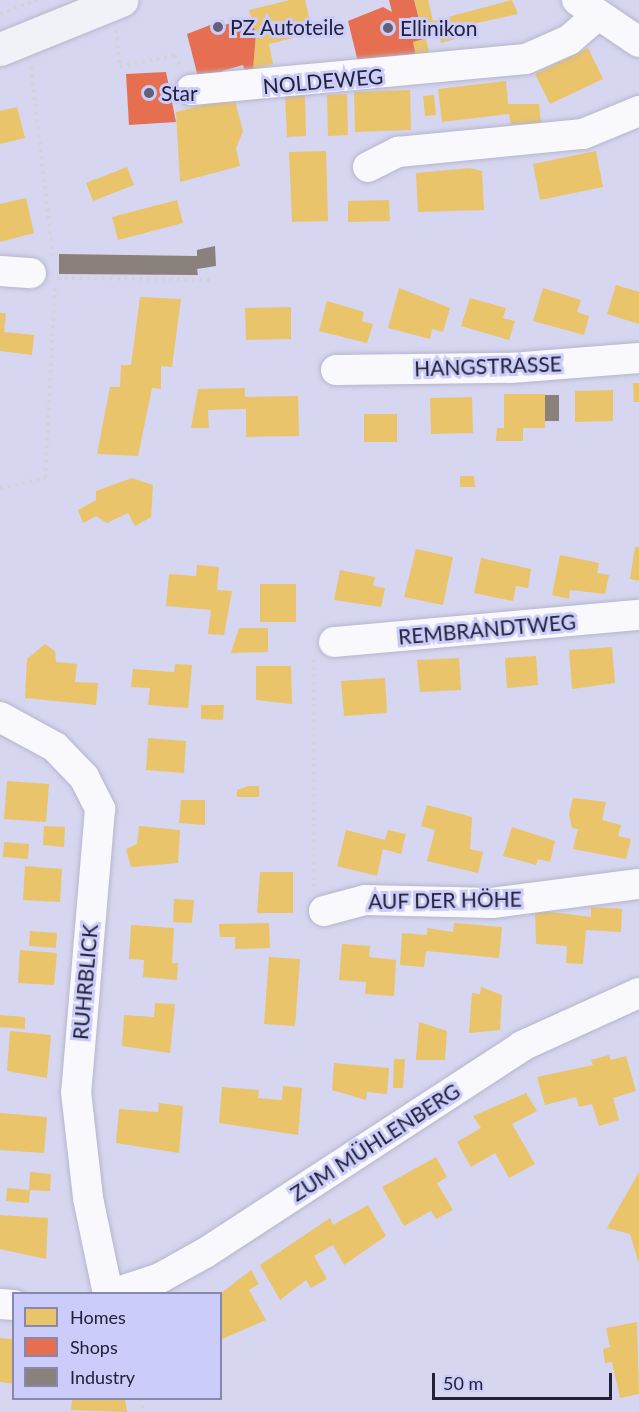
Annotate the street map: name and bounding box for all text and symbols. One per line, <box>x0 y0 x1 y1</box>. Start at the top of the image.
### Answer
place label: PZ Autoteile <box>230 14 345 40</box>
place label: Ellinikon <box>400 15 477 41</box>
marker: PZ Autoteile <box>211 20 225 34</box>
marker: Ellinikon <box>381 21 395 35</box>
street label: NOLDEWEG <box>262 63 384 99</box>
place label: Star <box>161 80 198 106</box>
marker: Star <box>142 86 156 100</box>
street label: HANGSTRASSE <box>414 351 562 381</box>
street label: REMBRANDTWEG <box>397 609 577 649</box>
street label: AUF DER HÖHE <box>368 886 522 914</box>
street label: RUHRBLICK <box>67 923 103 1041</box>
street label: ZUM MÜHLENBERG <box>286 1078 464 1206</box>
legend <box>12 1292 222 1400</box>
text: Homes <box>70 1306 126 1328</box>
text: Shops <box>70 1336 118 1358</box>
scale bar <box>435 1361 615 1399</box>
text: Industry <box>70 1366 135 1388</box>
text: 50 m <box>443 1372 483 1394</box>

